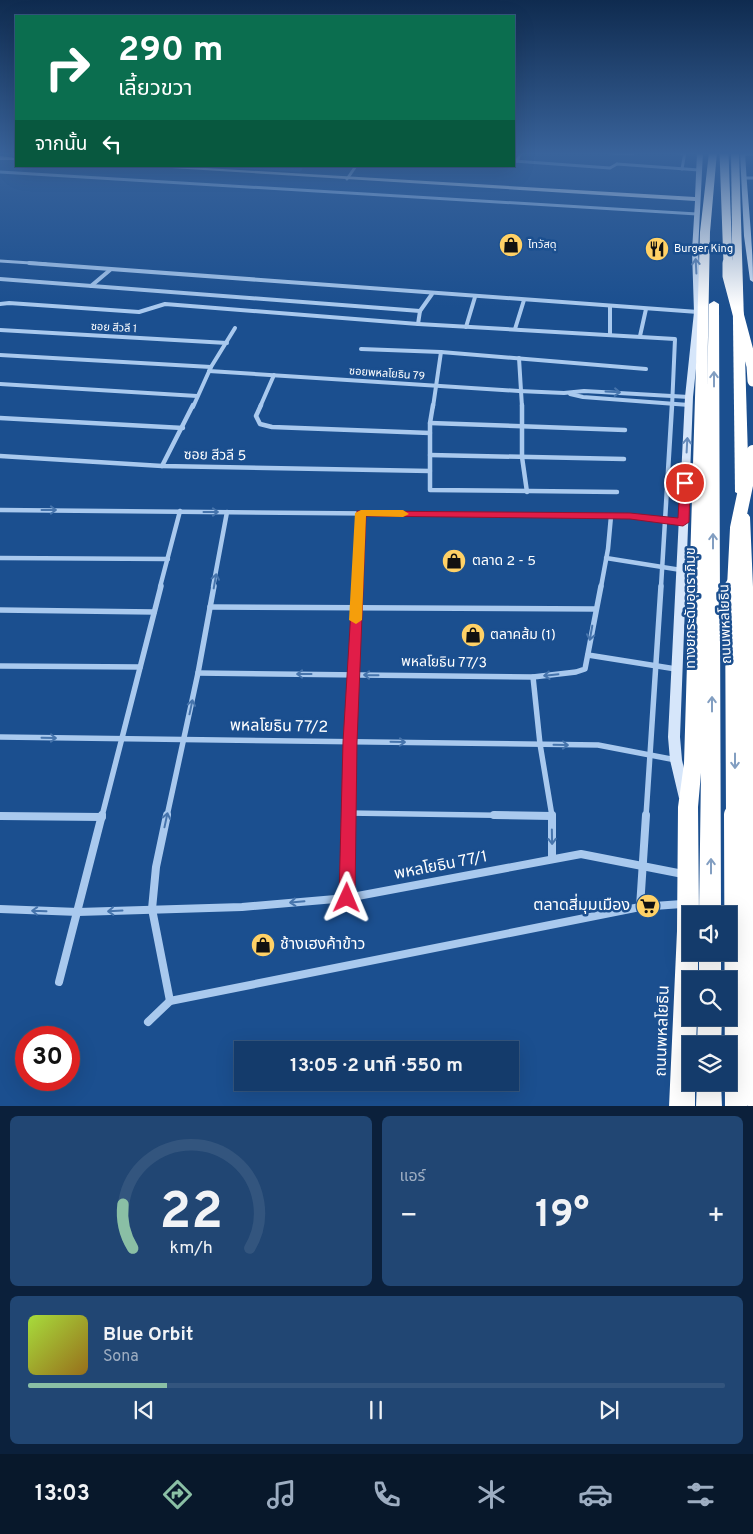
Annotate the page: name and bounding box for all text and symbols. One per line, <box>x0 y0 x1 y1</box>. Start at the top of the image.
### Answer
text: 290 m <box>118 29 223 73</box>
icon: right <box>35 35 100 100</box>
text: เลี้ยวขวา <box>118 76 193 103</box>
icon: left <box>98 130 126 158</box>
text: จากนั้น <box>35 133 88 157</box>
shop icon: ไทวัสดุ <box>498 232 524 258</box>
restaurant icon: Burger King <box>644 236 670 262</box>
place label: ไทวัสดุ <box>527 238 557 252</box>
place label: Burger King <box>674 242 733 256</box>
one-way arrow <box>691 258 701 274</box>
street label: ซอย สีวลี 1 <box>91 320 137 336</box>
street label: ซอยพหลโยธิน 79 <box>349 364 425 384</box>
one-way arrow <box>709 371 719 388</box>
one-way arrow <box>605 388 621 397</box>
one-way arrow <box>682 438 691 454</box>
street label: ซอย สีวลี 5 <box>184 447 246 465</box>
pin <box>664 462 706 504</box>
icon: arrive <box>671 469 699 497</box>
one-way arrow <box>40 506 56 515</box>
one-way arrow <box>203 507 219 516</box>
one-way arrow <box>708 534 718 550</box>
street label: ทางยกระดับอุตราภิมุข <box>683 547 700 669</box>
shop icon: ตลาด 2 - 5 <box>441 548 467 574</box>
place label: ตลาด 2 - 5 <box>472 553 536 570</box>
one-way arrow <box>210 574 220 590</box>
street label: ถนนพหลโยธิน <box>716 584 736 664</box>
shop icon: ตลาคส้ม (1) <box>460 622 486 648</box>
one-way arrow <box>586 625 596 641</box>
place label: ตลาคส้ม (1) <box>490 627 556 644</box>
street label: พหลโยธิน 77/3 <box>401 654 487 672</box>
one-way arrow <box>296 669 312 679</box>
one-way arrow <box>363 670 380 680</box>
one-way arrow <box>543 670 559 680</box>
one-way arrow <box>707 696 717 712</box>
one-way arrow <box>187 699 196 715</box>
street label: พหลโยธิน 77/2 <box>230 716 328 738</box>
one-way arrow <box>40 733 56 743</box>
one-way arrow <box>390 738 406 747</box>
one-way arrow <box>553 740 569 749</box>
one-way arrow <box>730 752 740 769</box>
one-way arrow <box>162 812 171 828</box>
one-way arrow <box>547 829 557 845</box>
street label: พหลโยธิน 77/1 <box>393 847 489 885</box>
one-way arrow <box>706 859 716 875</box>
position arrow <box>320 871 372 923</box>
place label: ตลาดสี่มุมเมือง <box>533 893 630 916</box>
supermarket icon: ตลาดสี่มุมเมือง <box>635 893 661 919</box>
one-way arrow <box>290 898 306 907</box>
one-way arrow <box>31 906 47 915</box>
one-way arrow <box>107 906 123 915</box>
map controls <box>682 906 737 1091</box>
button: sound <box>682 906 737 961</box>
shop icon: ช้างเฮงค้าข้าว <box>250 932 276 958</box>
place label: ช้างเฮงค้าข้าว <box>280 935 365 955</box>
button: search <box>682 971 737 1026</box>
street label: ถนนพหลโยธิน <box>651 985 675 1077</box>
speed limit sign: 30 <box>15 1026 80 1091</box>
button: layers <box>682 1036 737 1091</box>
text: 13:05 · 2 นาที · 550 m <box>290 1054 463 1078</box>
text: แอร์ <box>400 1167 425 1187</box>
text: 22 <box>159 1181 223 1247</box>
text: 19° <box>535 1192 589 1241</box>
text: − <box>400 1199 418 1235</box>
text: + <box>707 1199 725 1235</box>
text: km/h <box>169 1237 212 1260</box>
text: Blue Orbit <box>103 1323 193 1347</box>
text: Sona <box>103 1347 139 1367</box>
icon: previous <box>130 1396 158 1424</box>
icon: pause <box>362 1396 390 1424</box>
icon: next <box>595 1396 623 1424</box>
icon: directions <box>160 1477 195 1512</box>
icon: music <box>264 1477 299 1512</box>
icon: phone <box>369 1477 404 1512</box>
icon: climate <box>474 1477 509 1512</box>
icon: car <box>578 1477 613 1512</box>
icon: filters <box>683 1477 718 1512</box>
text: 13:03 <box>35 1481 90 1508</box>

